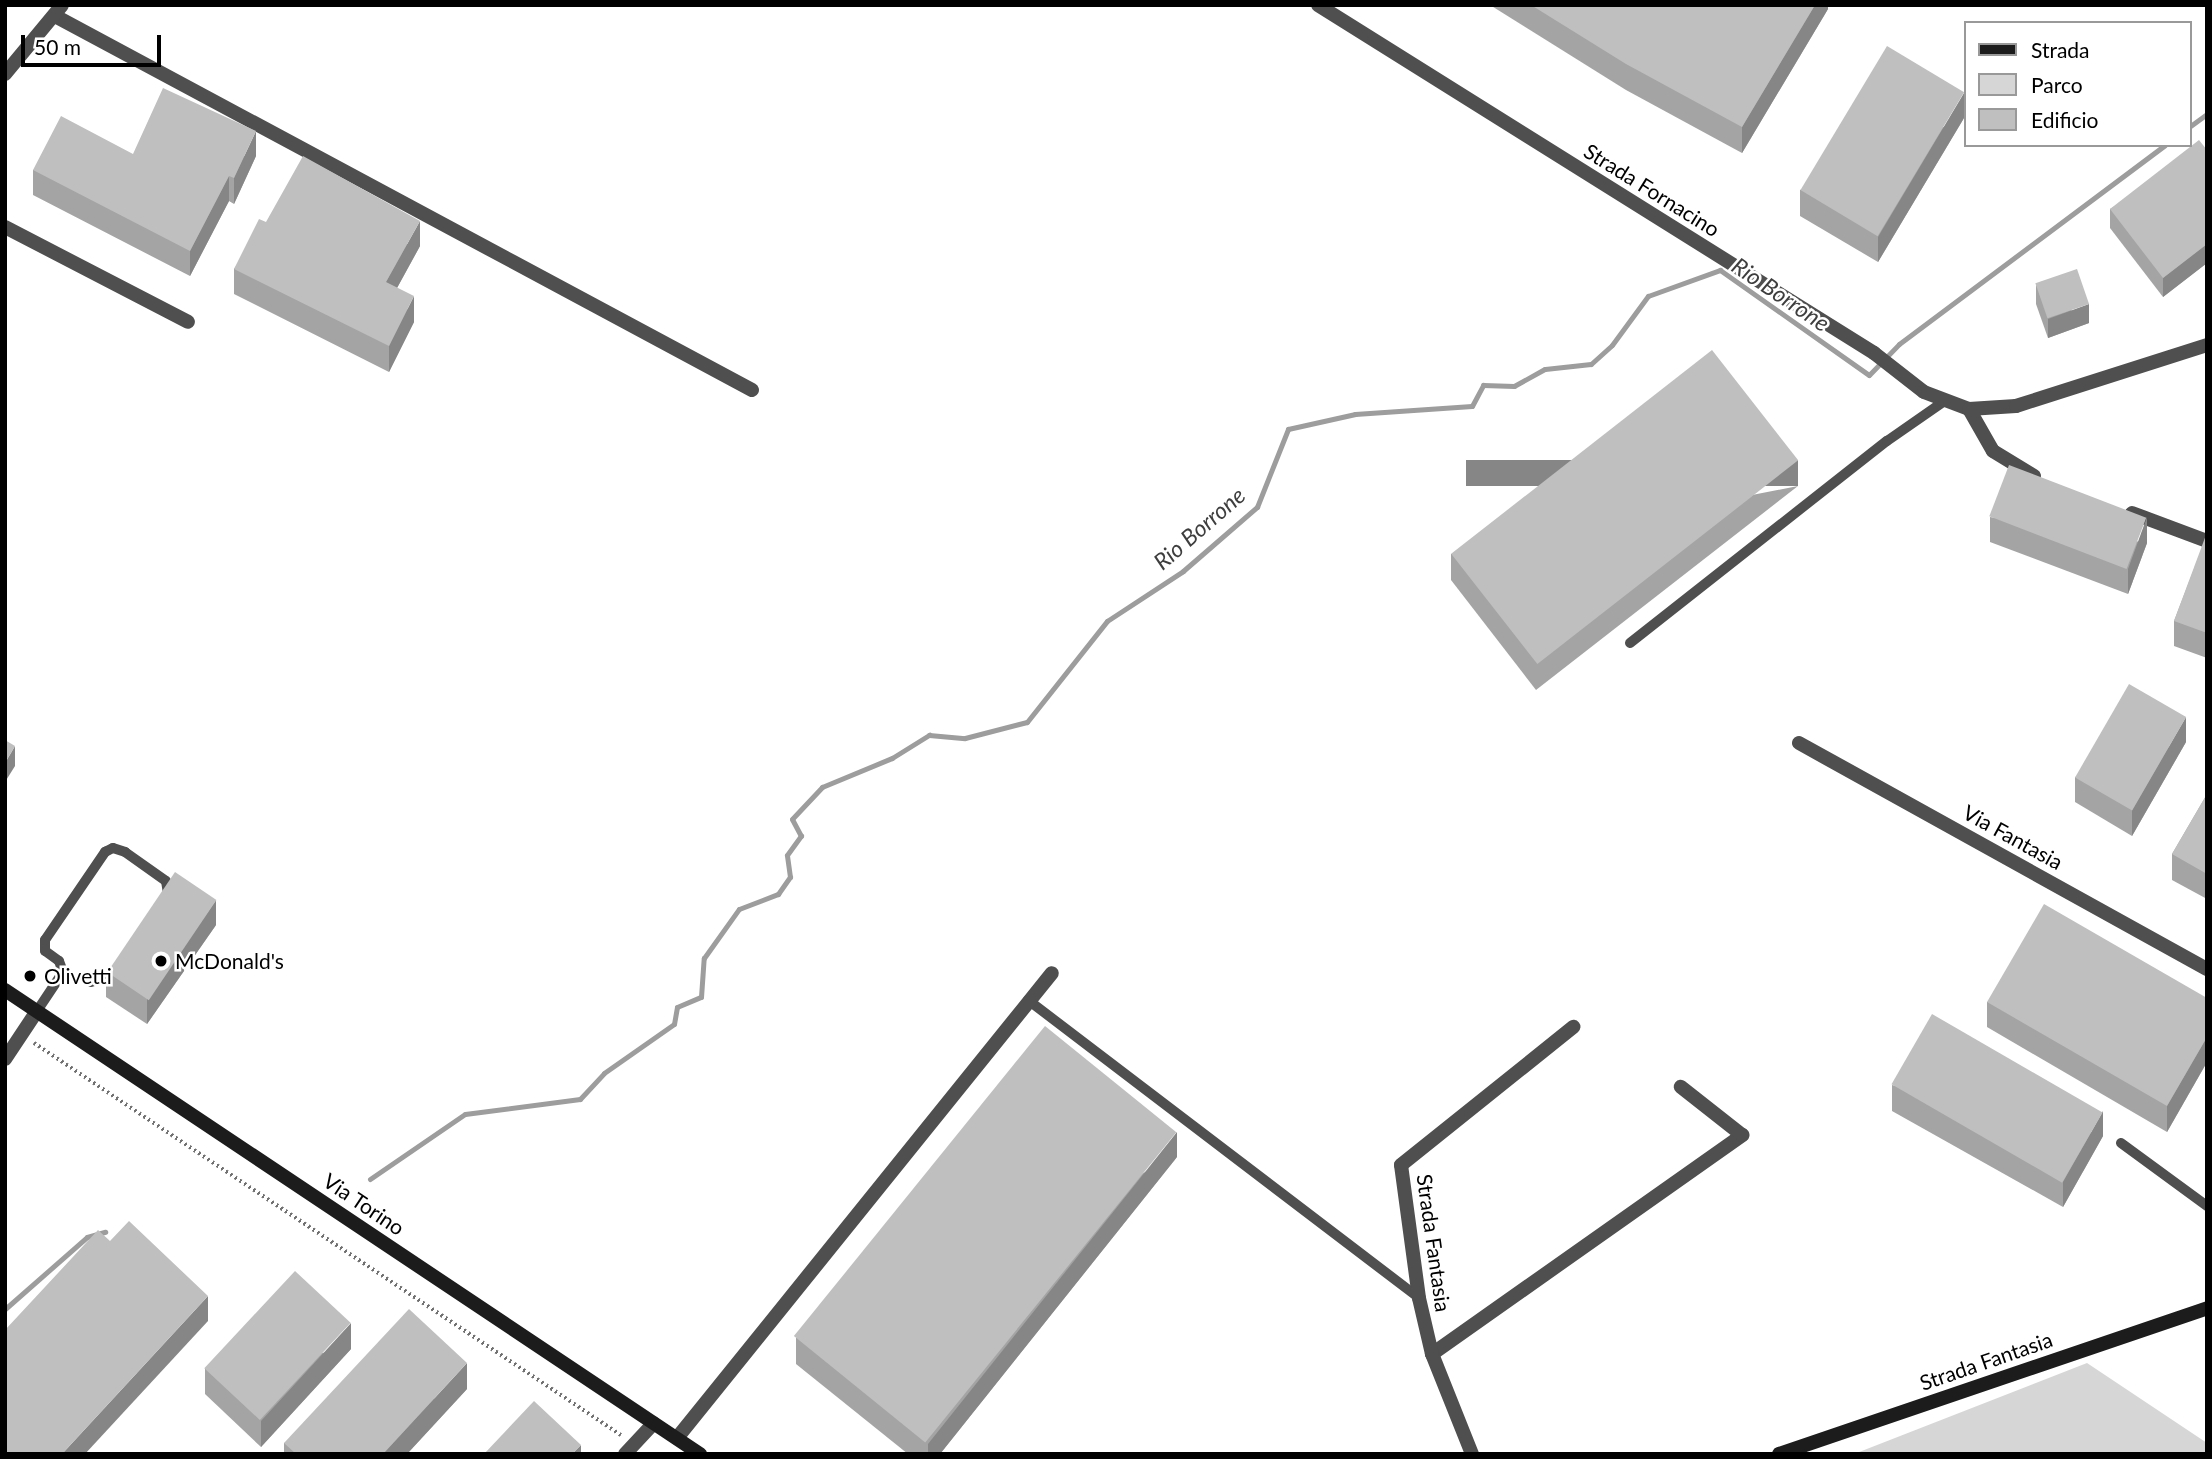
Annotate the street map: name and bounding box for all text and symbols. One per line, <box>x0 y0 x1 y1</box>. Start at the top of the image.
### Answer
scale bar <box>24 21 164 65</box>
legend <box>1964 21 2191 147</box>
text: 50 m <box>34 34 81 59</box>
text: Strada <box>2031 37 2090 62</box>
text: Parco <box>2031 72 2083 97</box>
text: Edificio <box>2031 107 2098 132</box>
street label: Strada Fornacino <box>1579 138 1725 242</box>
water label: Rio Borrone <box>1727 251 1835 337</box>
water label: Rio Borrone <box>1148 481 1250 575</box>
street label: Via Fantasia <box>1959 799 2067 875</box>
place label: McDonald's <box>175 948 284 974</box>
marker: McDonald's <box>153 953 169 969</box>
place label: Olivetti <box>44 963 112 989</box>
marker: Olivetti <box>22 968 38 984</box>
street label: Via Torino <box>318 1168 410 1240</box>
street label: Strada Fantasia <box>1412 1172 1456 1314</box>
street label: Strada Fantasia <box>1916 1326 2056 1396</box>

